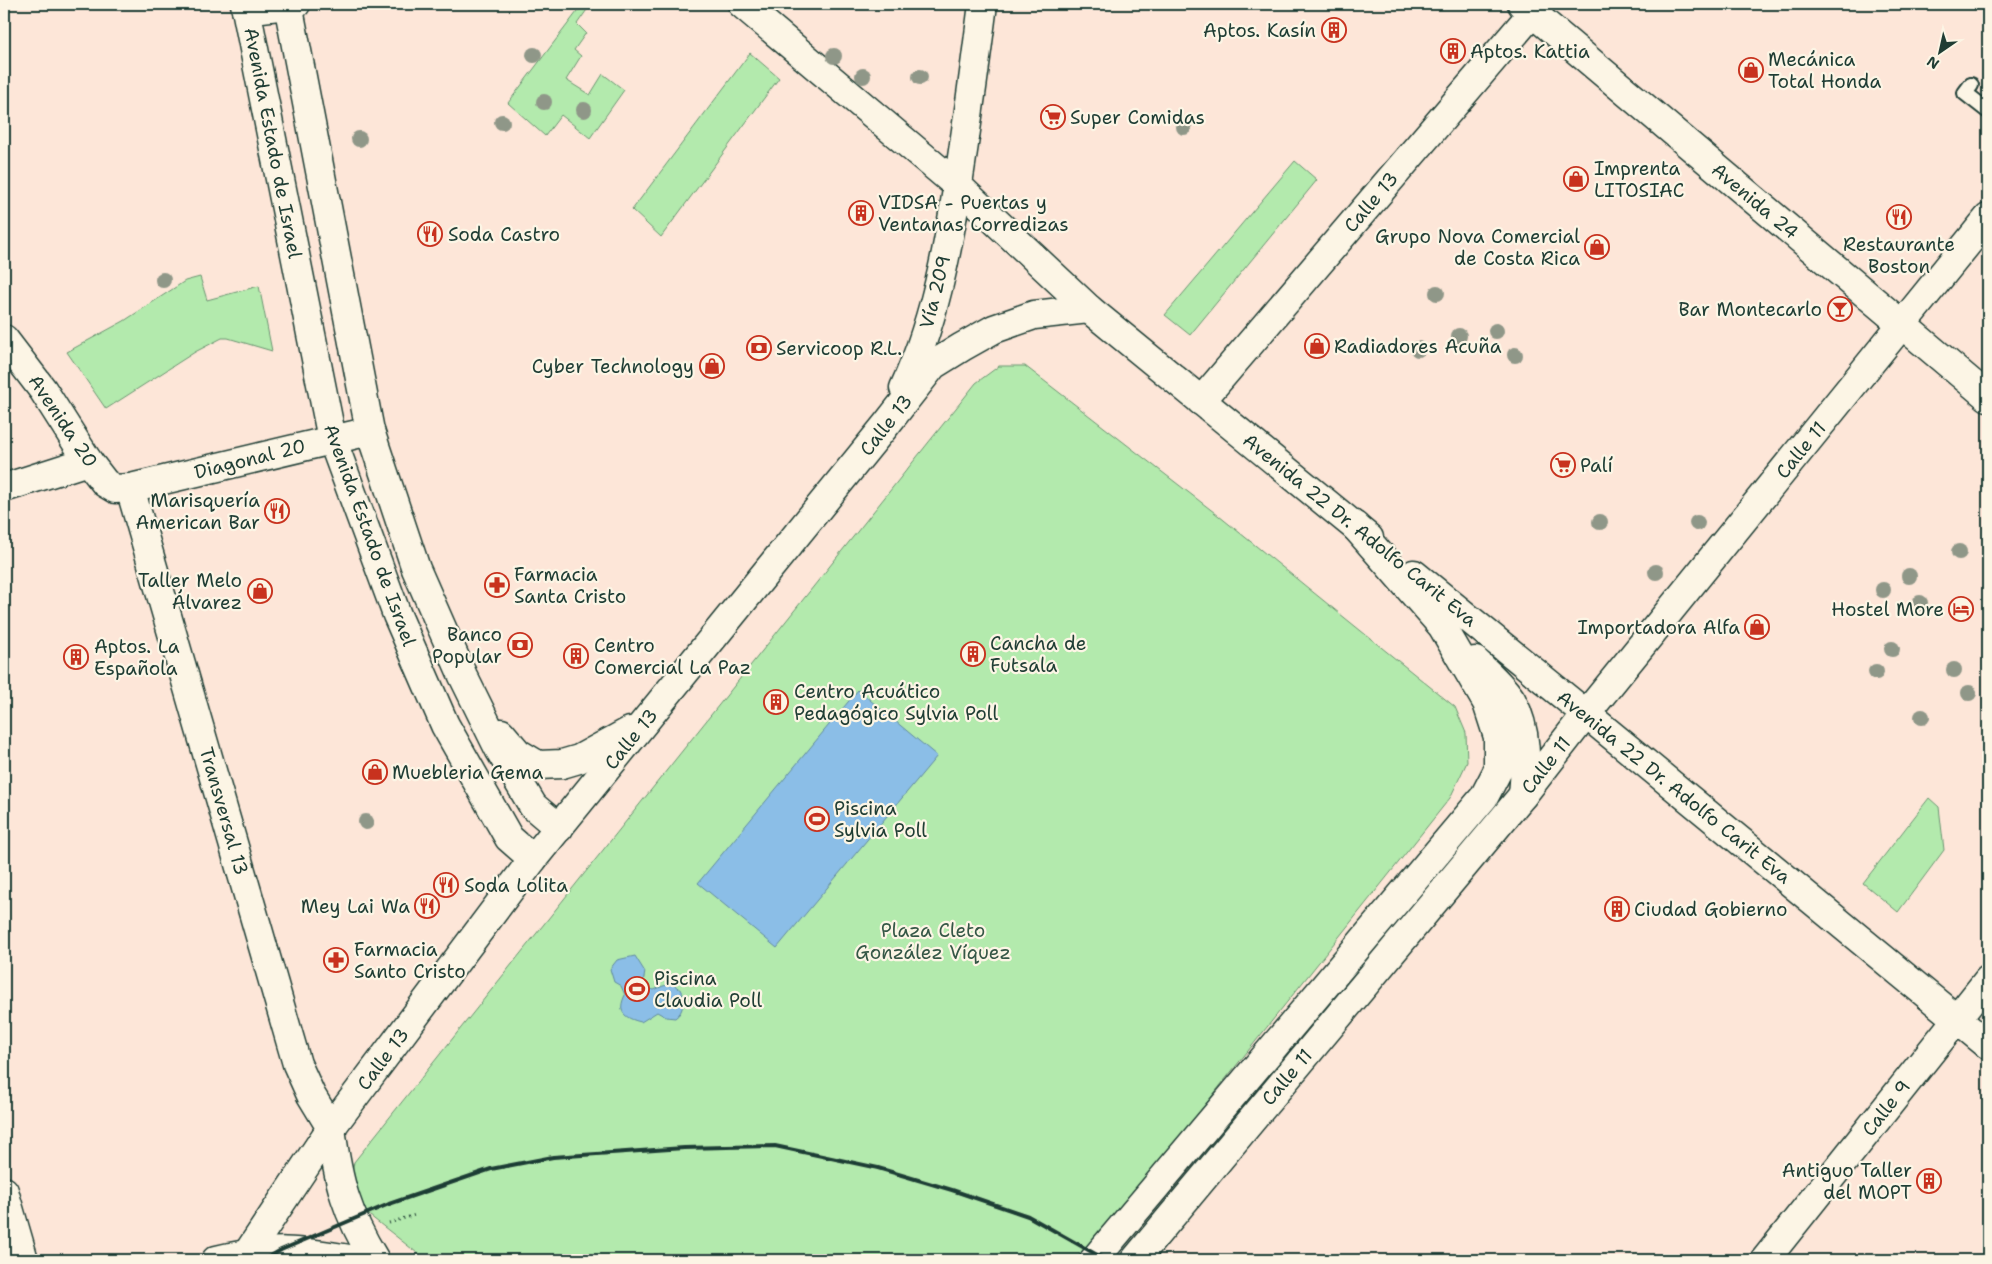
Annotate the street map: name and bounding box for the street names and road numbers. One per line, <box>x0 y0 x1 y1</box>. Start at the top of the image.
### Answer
street label: Avenida Estado de Israel <box>238 25 308 261</box>
street label: Avenida 24 <box>1706 157 1804 245</box>
street label: Calle 13 <box>1338 166 1404 238</box>
street label: Vía 209 <box>914 253 956 331</box>
street label: Avenida 20 <box>23 370 103 472</box>
street label: Calle 13 <box>854 389 918 461</box>
street label: Calle 11 <box>1770 416 1832 484</box>
street label: Avenida Estado de Israel <box>318 420 422 650</box>
street label: Avenida 22 Dr. Adolfo Carit Eva <box>1238 428 1482 632</box>
street label: Diagonal 20 <box>192 433 308 485</box>
street label: Avenida 22 Dr. Adolfo Carit Eva <box>1552 685 1796 889</box>
street label: Calle 13 <box>599 703 663 775</box>
street label: Calle 11 <box>1516 731 1576 799</box>
street label: Transversal 13 <box>194 744 254 878</box>
street label: Calle 13 <box>351 1023 415 1095</box>
street label: Calle 11 <box>1256 1043 1318 1111</box>
street label: Calle 9 <box>1856 1075 1916 1141</box>

